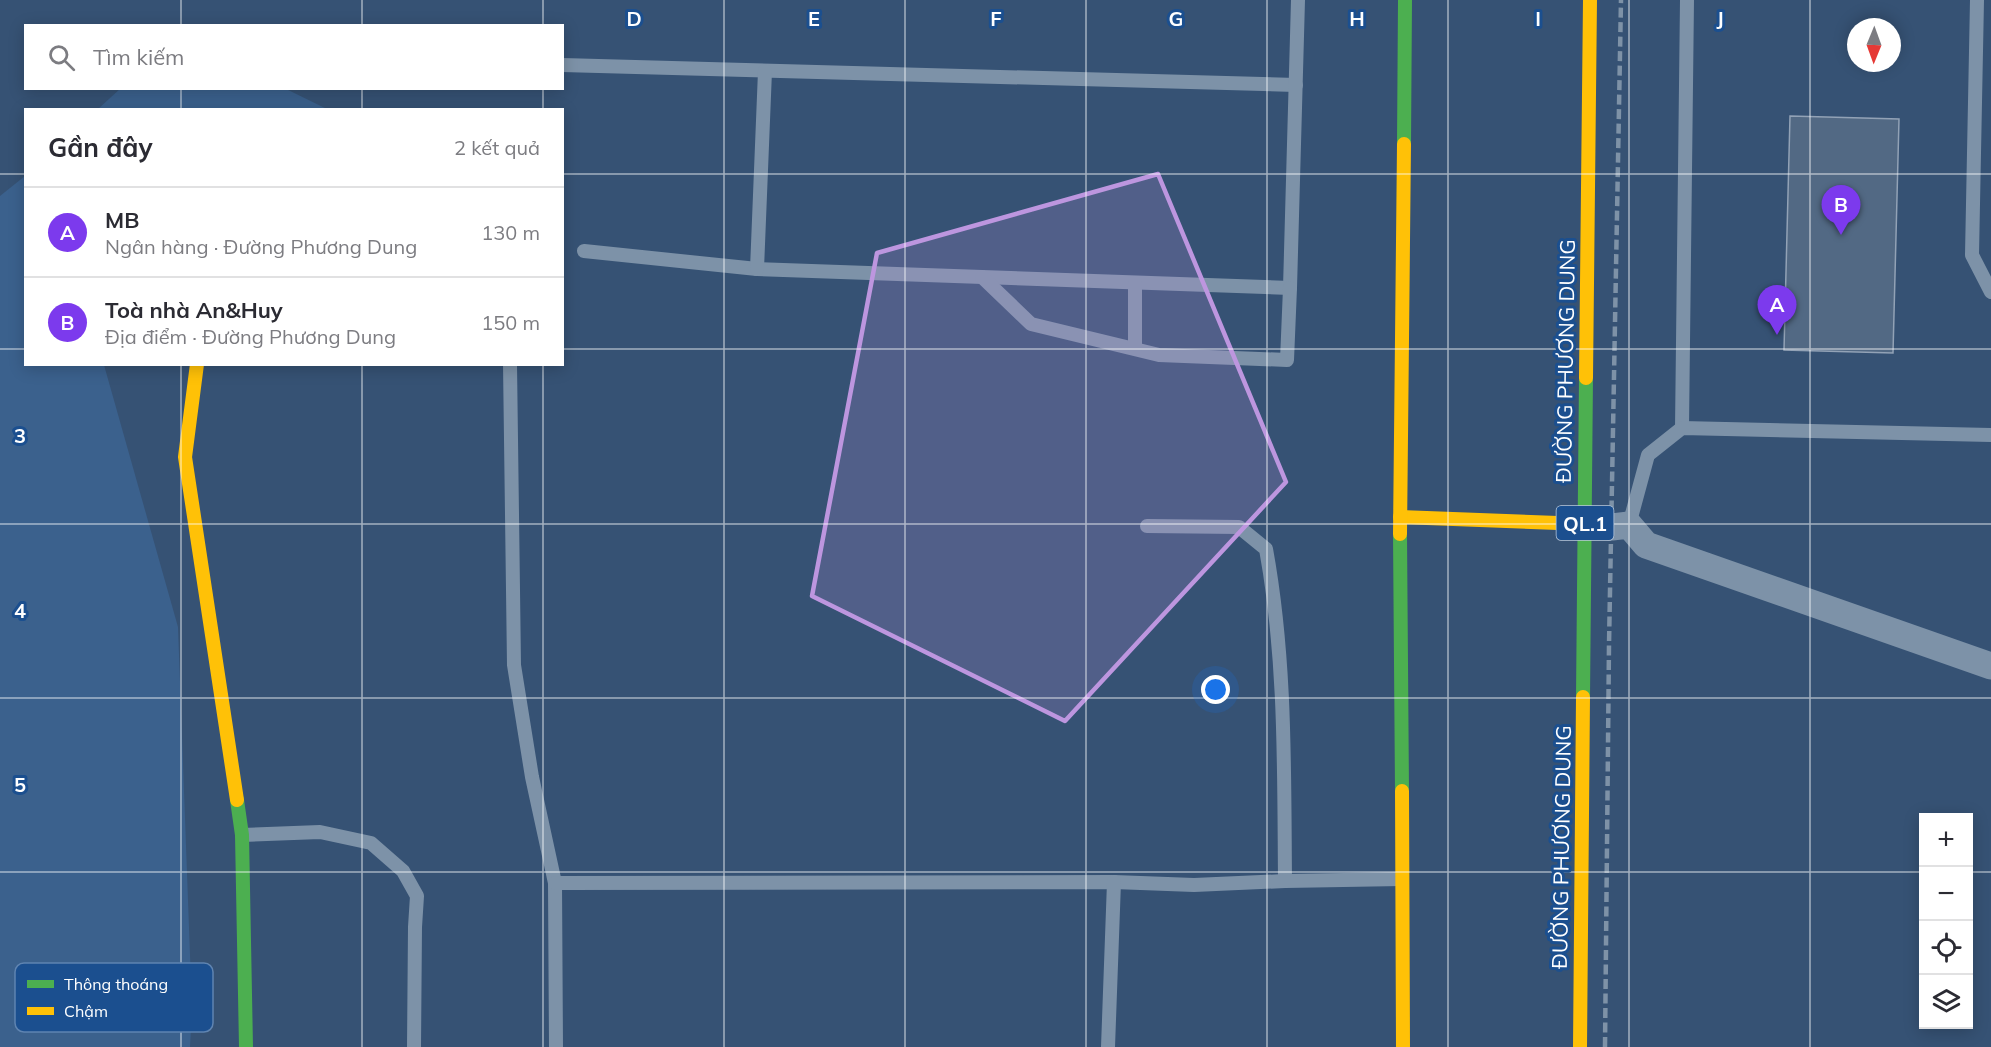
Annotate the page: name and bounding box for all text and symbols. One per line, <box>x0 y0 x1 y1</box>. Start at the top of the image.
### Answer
text: D <box>626 6 642 31</box>
text: E <box>808 6 820 31</box>
text: F <box>990 6 1002 31</box>
text: G <box>1169 6 1183 31</box>
text: H <box>1349 6 1365 31</box>
text: I <box>1535 6 1541 31</box>
text: J <box>1716 6 1724 31</box>
north arrow <box>1847 18 1901 72</box>
search box <box>24 24 564 90</box>
icon: search <box>45 41 78 74</box>
text: Tìm kiếm <box>93 43 184 71</box>
text: Gần đây <box>48 131 153 164</box>
text: 2 kết quả <box>454 135 540 160</box>
pin: B <box>1822 186 1860 235</box>
text: MB <box>105 206 139 234</box>
text: A <box>60 220 75 245</box>
text: 130 m <box>481 220 540 245</box>
text: Ngân hàng · Đường Phương Dung <box>105 234 417 259</box>
street label: ĐƯỜNG PHƯƠNG DUNG <box>1550 239 1580 483</box>
pin: A <box>1758 286 1796 335</box>
text: Toà nhà An&Huy <box>105 296 283 324</box>
text: B <box>61 310 74 335</box>
text: 150 m <box>481 310 540 335</box>
text: Địa điểm · Đường Phương Dung <box>105 324 396 349</box>
text: 3 <box>14 423 26 448</box>
road number: QL.1 <box>1556 506 1614 540</box>
text: 4 <box>14 598 26 623</box>
your location <box>1201 675 1230 704</box>
street label: ĐƯỜNG PHƯƠNG DUNG <box>1546 725 1576 969</box>
text: 5 <box>14 772 26 797</box>
map controls <box>1919 813 1973 1029</box>
button: + <box>1919 813 1973 867</box>
button: − <box>1919 867 1973 921</box>
button: locate <box>1919 921 1973 975</box>
legend <box>15 963 213 1032</box>
text: Thông thoáng <box>64 974 168 994</box>
button: layers <box>1919 975 1973 1029</box>
text: Chậm <box>64 1001 108 1021</box>

